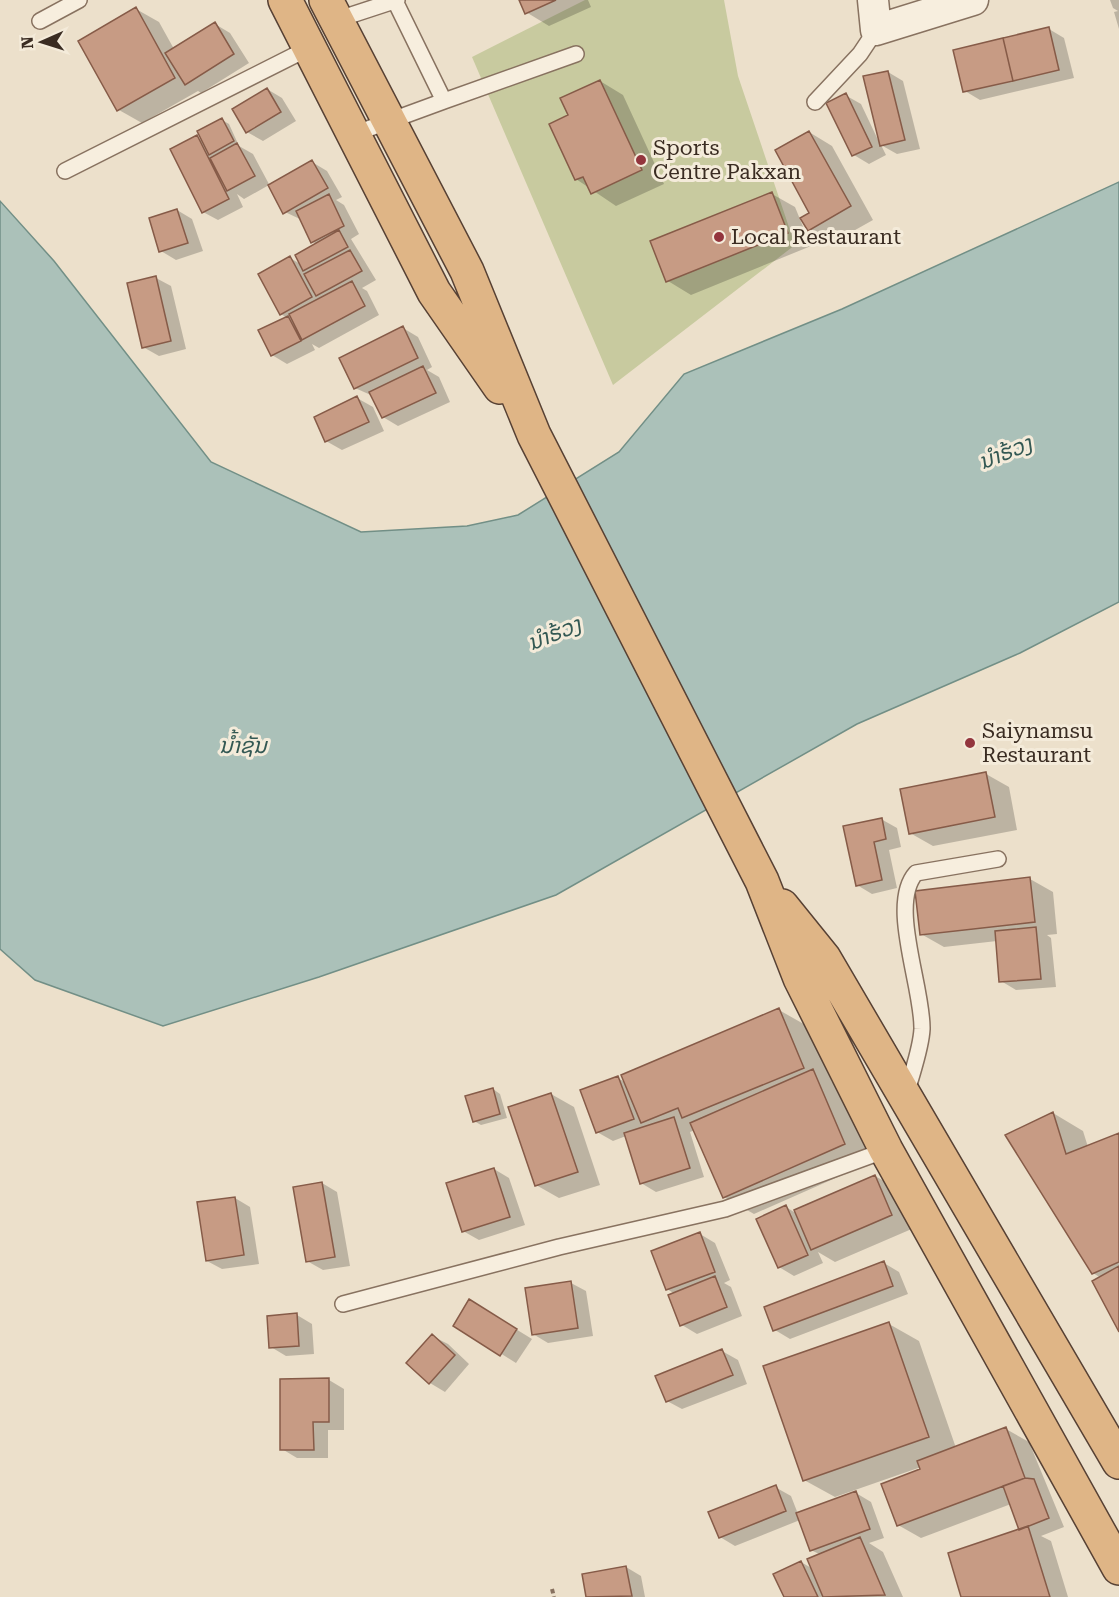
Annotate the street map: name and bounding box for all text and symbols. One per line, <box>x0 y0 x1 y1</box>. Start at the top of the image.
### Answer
north arrow <box>12 12 72 72</box>
text: N <box>18 36 37 49</box>
place label: Sports Centre Pakxan <box>653 136 802 184</box>
marker: Sports Centre Pakxan <box>634 153 648 167</box>
place label: Local Restaurant <box>731 225 901 249</box>
marker: Local Restaurant <box>712 230 726 244</box>
water label: ນຳ້ຮວງ <box>975 430 1036 474</box>
water label: ນຳ້ຮວງ <box>524 611 585 655</box>
place label: Saiynamsu Restaurant <box>982 719 1093 767</box>
water label: ນ້ຳຊັນ <box>219 729 268 758</box>
marker: Saiynamsu Restaurant <box>963 736 977 750</box>

